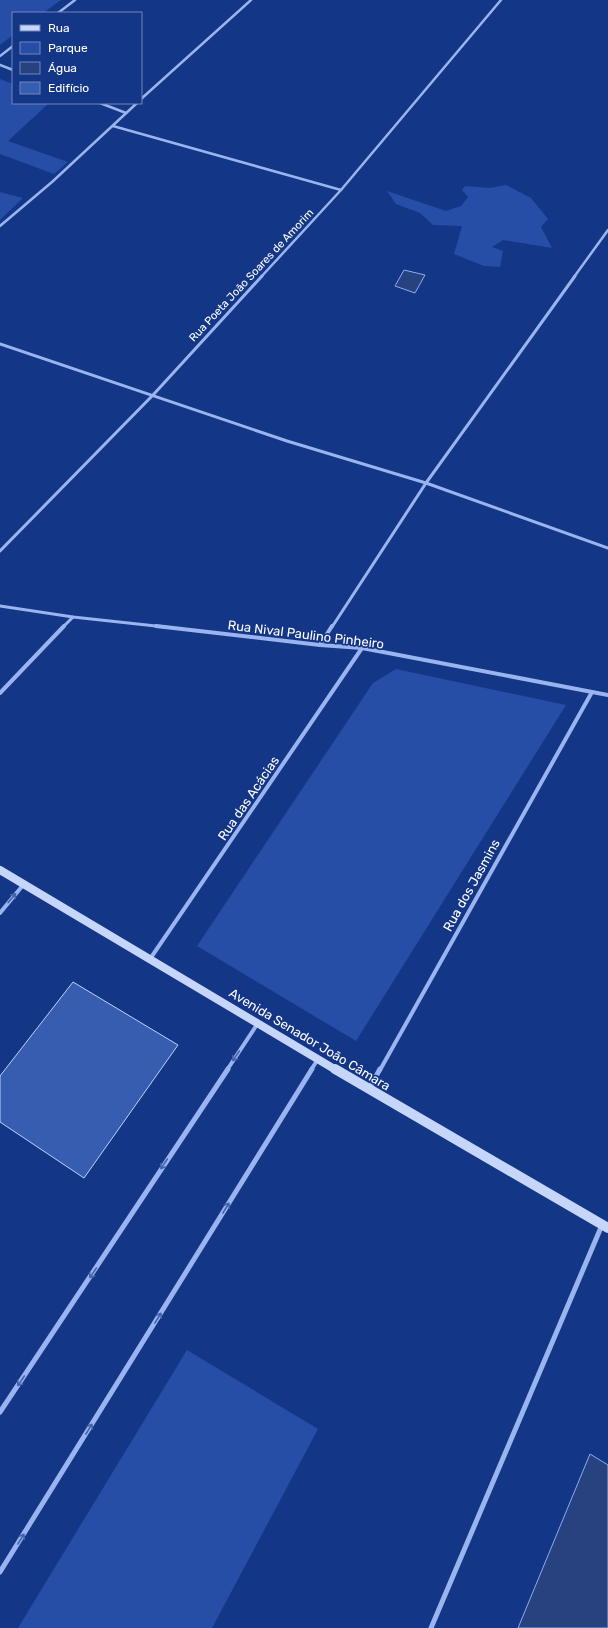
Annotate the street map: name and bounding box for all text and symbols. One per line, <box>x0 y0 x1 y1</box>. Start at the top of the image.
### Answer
legend <box>12 12 142 104</box>
text: Rua <box>48 21 70 35</box>
text: Parque <box>48 41 88 55</box>
text: Água <box>48 61 77 75</box>
text: Edifício <box>48 81 89 95</box>
street label: Rua Poeta João Soares de Amorim <box>186 206 316 344</box>
street label: Rua Nival Paulino Pinheiro <box>227 617 385 652</box>
street label: Rua das Acácias <box>215 753 282 843</box>
street label: Rua dos Jasmins <box>440 836 503 934</box>
one-way arrow <box>8 893 17 903</box>
street label: Avenida Senador João Câmara <box>226 985 393 1094</box>
one-way arrow <box>232 1050 240 1061</box>
one-way arrow <box>160 1159 169 1170</box>
one-way arrow <box>223 1202 231 1214</box>
one-way arrow <box>88 1267 96 1279</box>
one-way arrow <box>154 1312 162 1324</box>
one-way arrow <box>17 1375 25 1386</box>
one-way arrow <box>85 1423 93 1434</box>
one-way arrow <box>17 1533 25 1545</box>

